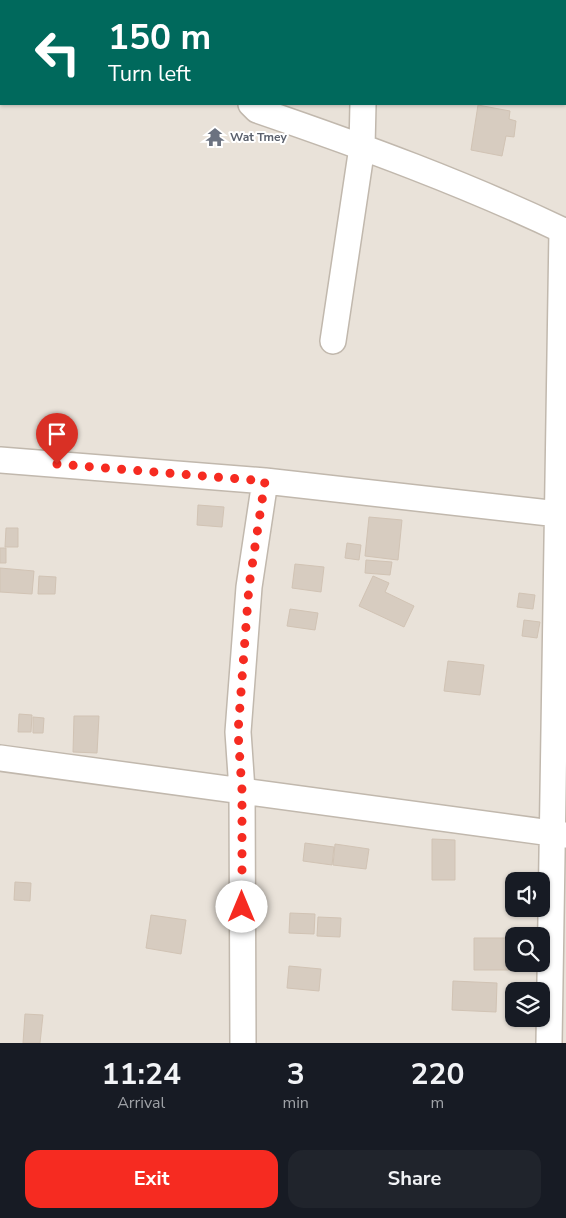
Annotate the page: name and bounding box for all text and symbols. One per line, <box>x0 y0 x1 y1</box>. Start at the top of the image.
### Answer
text: 150 m <box>108 14 211 61</box>
icon: left <box>25 20 90 85</box>
text: Turn left <box>108 59 191 89</box>
temple icon: Wat Tmey <box>204 126 226 148</box>
place label: Wat Tmey <box>230 129 287 145</box>
pin <box>36 413 78 464</box>
icon: arrive <box>43 420 71 448</box>
map controls <box>505 872 550 1027</box>
button: sound <box>505 872 550 917</box>
position arrow <box>215 880 267 932</box>
button: search <box>505 927 550 972</box>
button: layers <box>505 982 550 1027</box>
text: 11:24 <box>102 1054 181 1095</box>
text: 3 <box>287 1054 305 1095</box>
text: 220 <box>410 1054 464 1095</box>
text: Arrival <box>117 1092 165 1114</box>
text: min <box>282 1092 309 1114</box>
text: m <box>431 1092 444 1114</box>
button: Exit <box>25 1150 278 1208</box>
button: Share <box>288 1150 541 1208</box>

